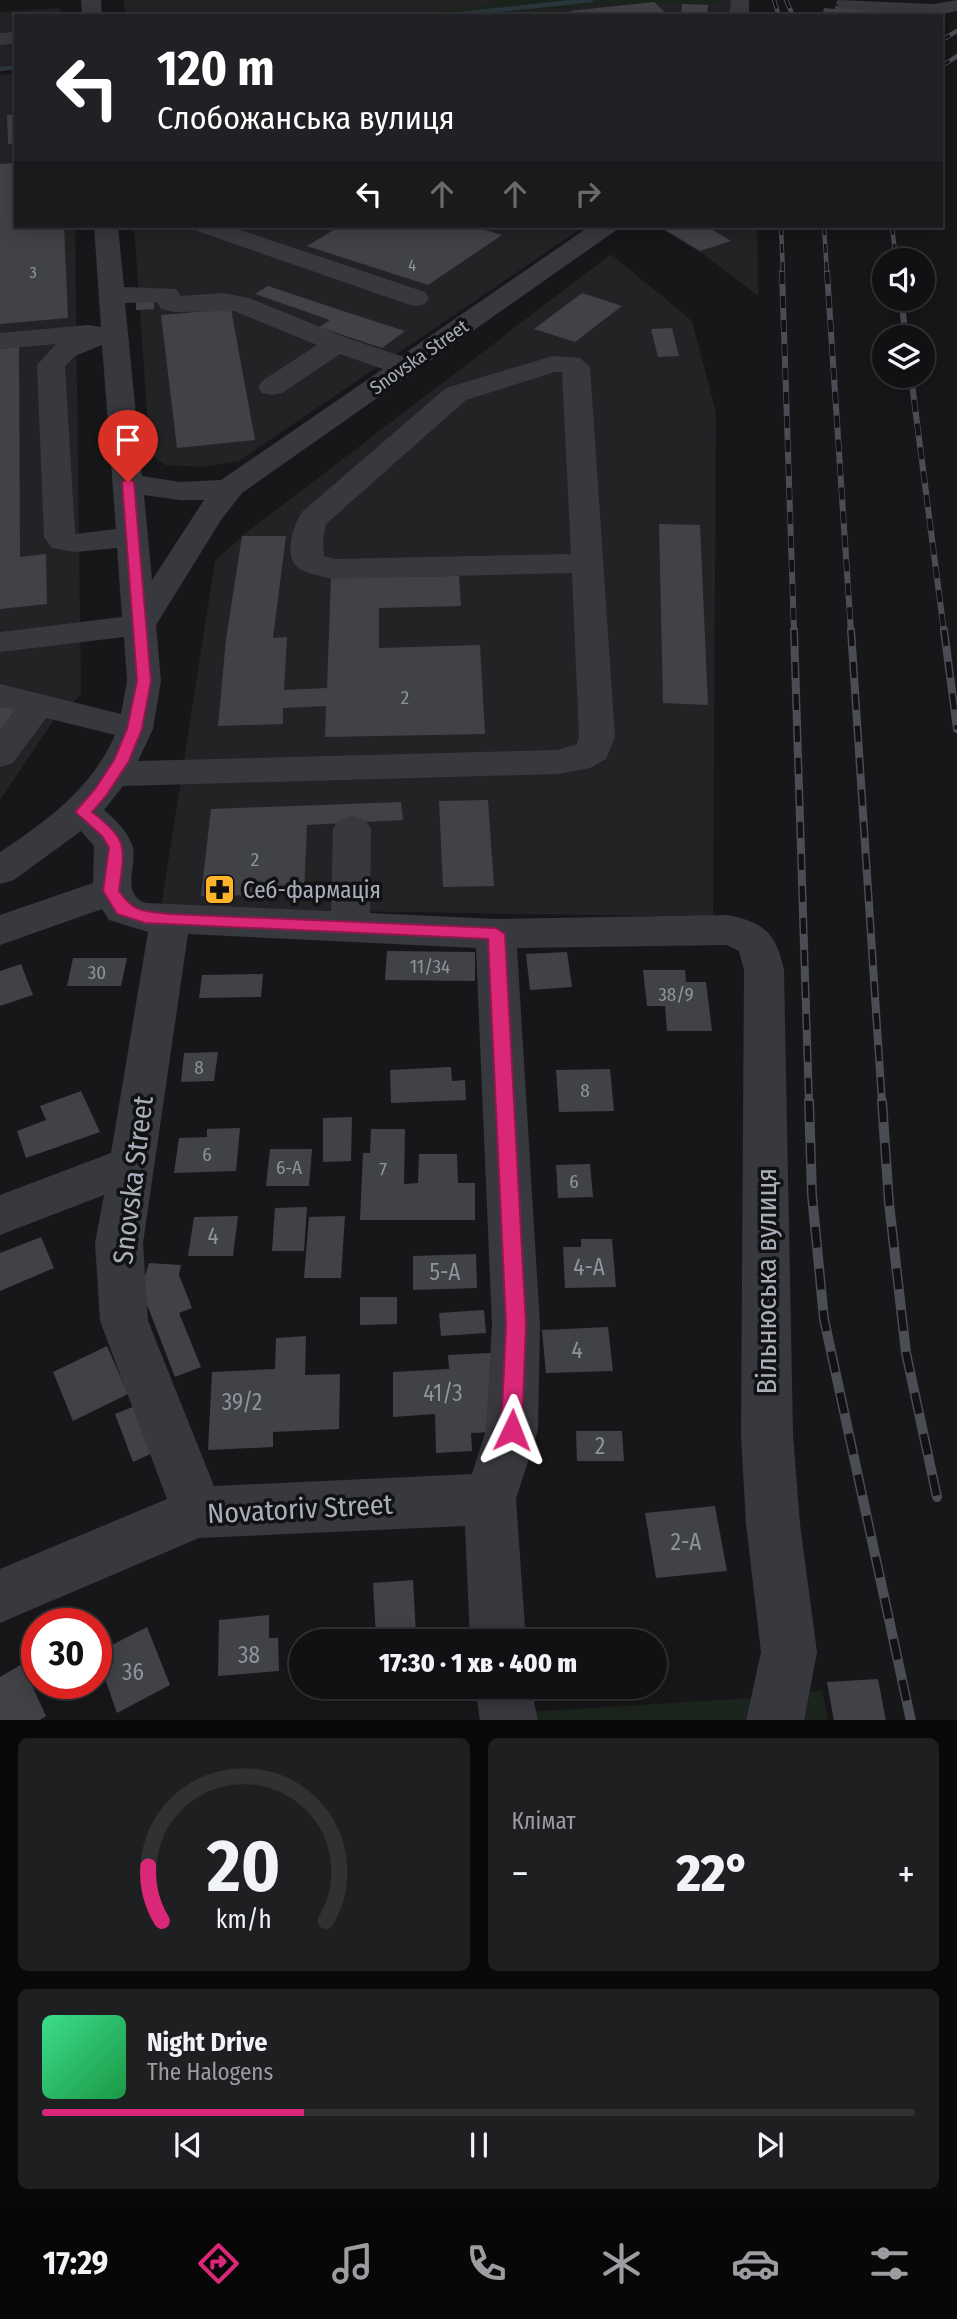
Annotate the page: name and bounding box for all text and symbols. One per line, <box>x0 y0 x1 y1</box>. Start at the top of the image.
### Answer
text: 120 m <box>157 39 275 98</box>
icon: left <box>42 42 133 133</box>
text: Слобожанська вулиця <box>157 99 455 137</box>
icon: left <box>350 175 388 213</box>
icon: ahead <box>423 175 461 213</box>
icon: ahead <box>496 175 534 213</box>
icon: right <box>569 175 607 213</box>
map controls <box>872 248 935 388</box>
button: sound <box>872 248 935 311</box>
house number: 4 <box>408 256 416 275</box>
house number: 3 <box>29 263 37 282</box>
street label: Snovska Street <box>365 314 473 399</box>
button: layers <box>872 325 935 388</box>
pin <box>98 410 158 482</box>
icon: arrive <box>109 421 147 459</box>
house number: 2 <box>401 686 409 709</box>
house number: 2 <box>251 848 259 871</box>
pharmacy icon: Себ-фармація <box>203 873 237 907</box>
place label: Себ-фармація <box>243 876 381 904</box>
house number: 11/34 <box>410 955 450 978</box>
house number: 30 <box>88 961 106 984</box>
house number: 38/9 <box>658 983 694 1006</box>
house number: 8 <box>194 1056 204 1079</box>
house number: 8 <box>580 1079 590 1102</box>
street label: Snovska Street <box>106 1093 160 1266</box>
house number: 6 <box>202 1143 212 1166</box>
house number: 6-А <box>276 1156 302 1179</box>
house number: 7 <box>379 1158 387 1181</box>
street label: Вільнюська вулиця <box>750 1168 783 1394</box>
house number: 6 <box>569 1170 579 1193</box>
house number: 4 <box>207 1222 219 1250</box>
house number: 4-А <box>573 1253 605 1281</box>
house number: 5-А <box>430 1258 460 1286</box>
house number: 4 <box>571 1336 583 1364</box>
house number: 41/3 <box>423 1379 463 1407</box>
house number: 39/2 <box>222 1388 262 1416</box>
position arrow <box>475 1393 549 1467</box>
house number: 2 <box>595 1432 605 1460</box>
street label: Novatoriv Street <box>206 1488 394 1530</box>
house number: 2-А <box>671 1528 701 1556</box>
speed limit sign: 30 <box>21 1608 112 1699</box>
house number: 38 <box>238 1641 260 1669</box>
text: 17:30 · 1 хв · 400 m <box>379 1648 577 1679</box>
house number: 36 <box>122 1658 144 1686</box>
text: Клімат <box>512 1807 576 1835</box>
text: 20 <box>206 1823 280 1910</box>
text: 22° <box>677 1842 750 1905</box>
text: − <box>512 1851 529 1897</box>
text: + <box>898 1851 915 1897</box>
text: km/h <box>216 1904 272 1934</box>
text: Night Drive <box>147 2027 267 2058</box>
text: The Halogens <box>147 2058 273 2086</box>
icon: previous <box>169 2126 207 2164</box>
icon: pause <box>460 2126 498 2164</box>
icon: next <box>751 2126 789 2164</box>
icon: directions <box>194 2239 243 2288</box>
icon: music <box>328 2239 377 2288</box>
icon: phone <box>462 2239 511 2288</box>
icon: climate <box>597 2239 646 2288</box>
icon: car <box>731 2239 780 2288</box>
icon: filters <box>865 2239 914 2288</box>
text: 17:29 <box>43 2244 108 2282</box>

